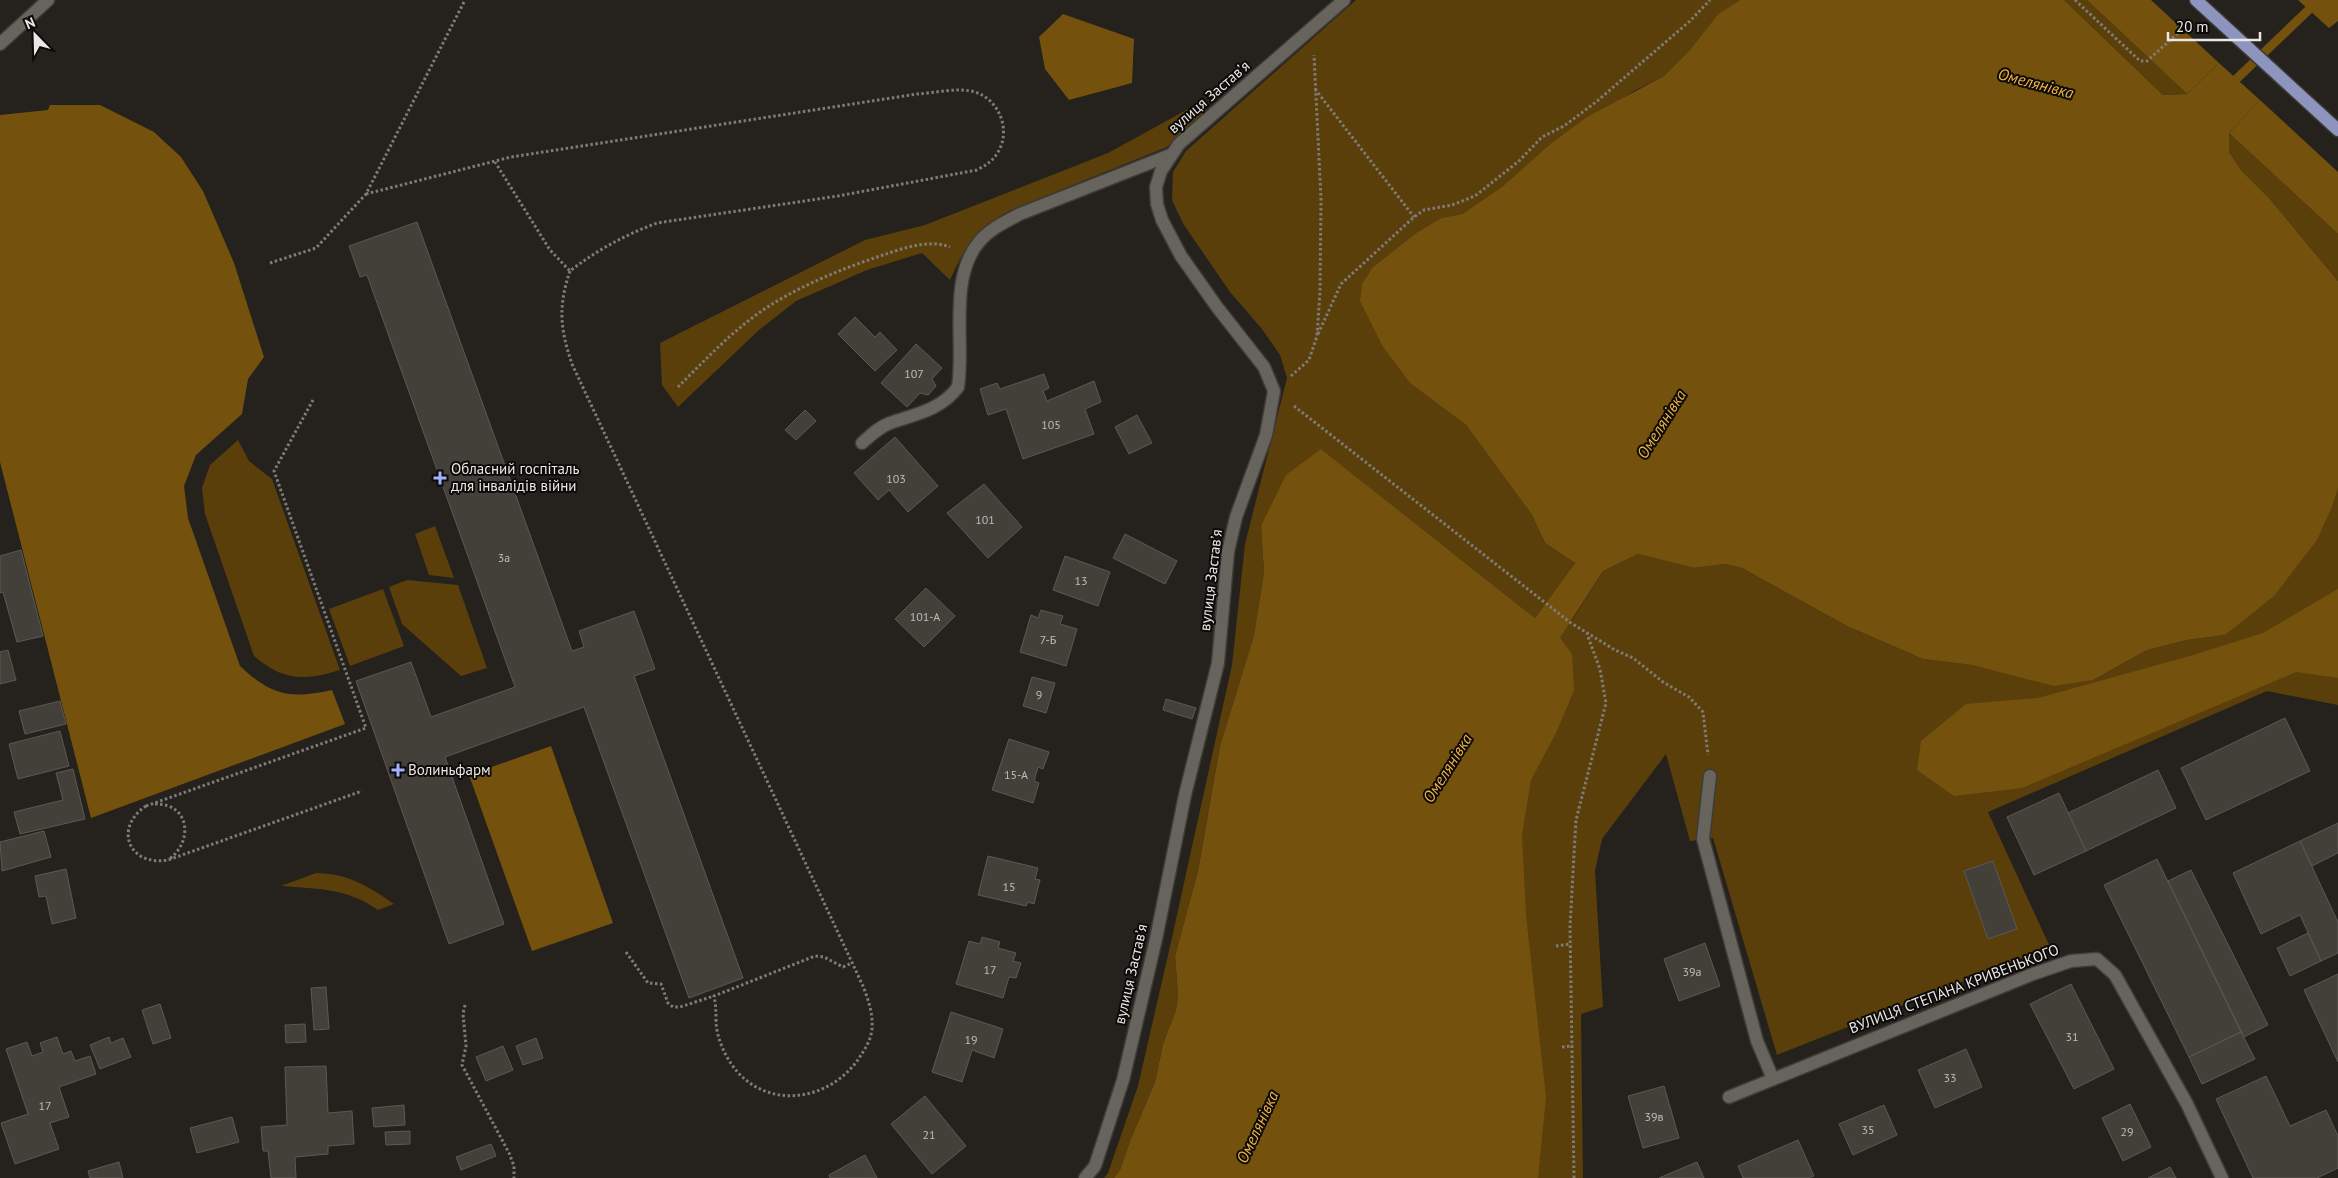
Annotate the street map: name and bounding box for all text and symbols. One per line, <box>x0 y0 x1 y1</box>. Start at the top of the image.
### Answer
north arrow <box>10 10 60 60</box>
scale bar <box>2168 10 2260 42</box>
text: N <box>22 13 38 33</box>
text: 20 m <box>2176 17 2209 36</box>
street label: вулиця Заставʼя <box>1164 56 1254 137</box>
water label: Омелянівка <box>1996 63 2076 103</box>
house number: 107 <box>904 366 924 381</box>
water label: Омелянівка <box>1632 386 1690 462</box>
house number: 105 <box>1041 417 1061 432</box>
place label: Обласний госпіталь для інвалідів війни <box>451 459 580 495</box>
marker: Обласний госпіталь для інвалідів війни <box>433 471 447 485</box>
house number: 103 <box>886 471 906 486</box>
house number: 101 <box>975 512 995 527</box>
street label: вулиця Заставʼя <box>1195 528 1226 632</box>
house number: 3а <box>498 550 510 565</box>
house number: 13 <box>1074 573 1088 588</box>
house number: 101-А <box>910 609 940 624</box>
house number: 7-Б <box>1040 632 1057 647</box>
house number: 9 <box>1036 687 1042 702</box>
water label: Омелянівка <box>1418 730 1476 806</box>
place label: Волиньфарм <box>408 760 491 779</box>
marker: Волиньфарм <box>392 764 404 776</box>
house number: 15-А <box>1004 767 1028 782</box>
house number: 15 <box>1002 879 1016 894</box>
street label: вулиця Заставʼя <box>1110 922 1151 1026</box>
street label: ВУЛИЦЯ СТЕПАНА КРИВЕНЬКОГО <box>1846 940 2061 1037</box>
house number: 17 <box>983 962 997 977</box>
house number: 39а <box>1682 964 1702 979</box>
house number: 31 <box>2065 1029 2079 1044</box>
house number: 19 <box>964 1032 978 1047</box>
house number: 33 <box>1943 1070 1957 1085</box>
water label: Омелянівка <box>1232 1088 1283 1166</box>
house number: 17 <box>38 1098 52 1113</box>
house number: 39в <box>1644 1109 1664 1124</box>
house number: 35 <box>1861 1122 1875 1137</box>
house number: 29 <box>2120 1124 2134 1139</box>
house number: 21 <box>922 1127 936 1142</box>

